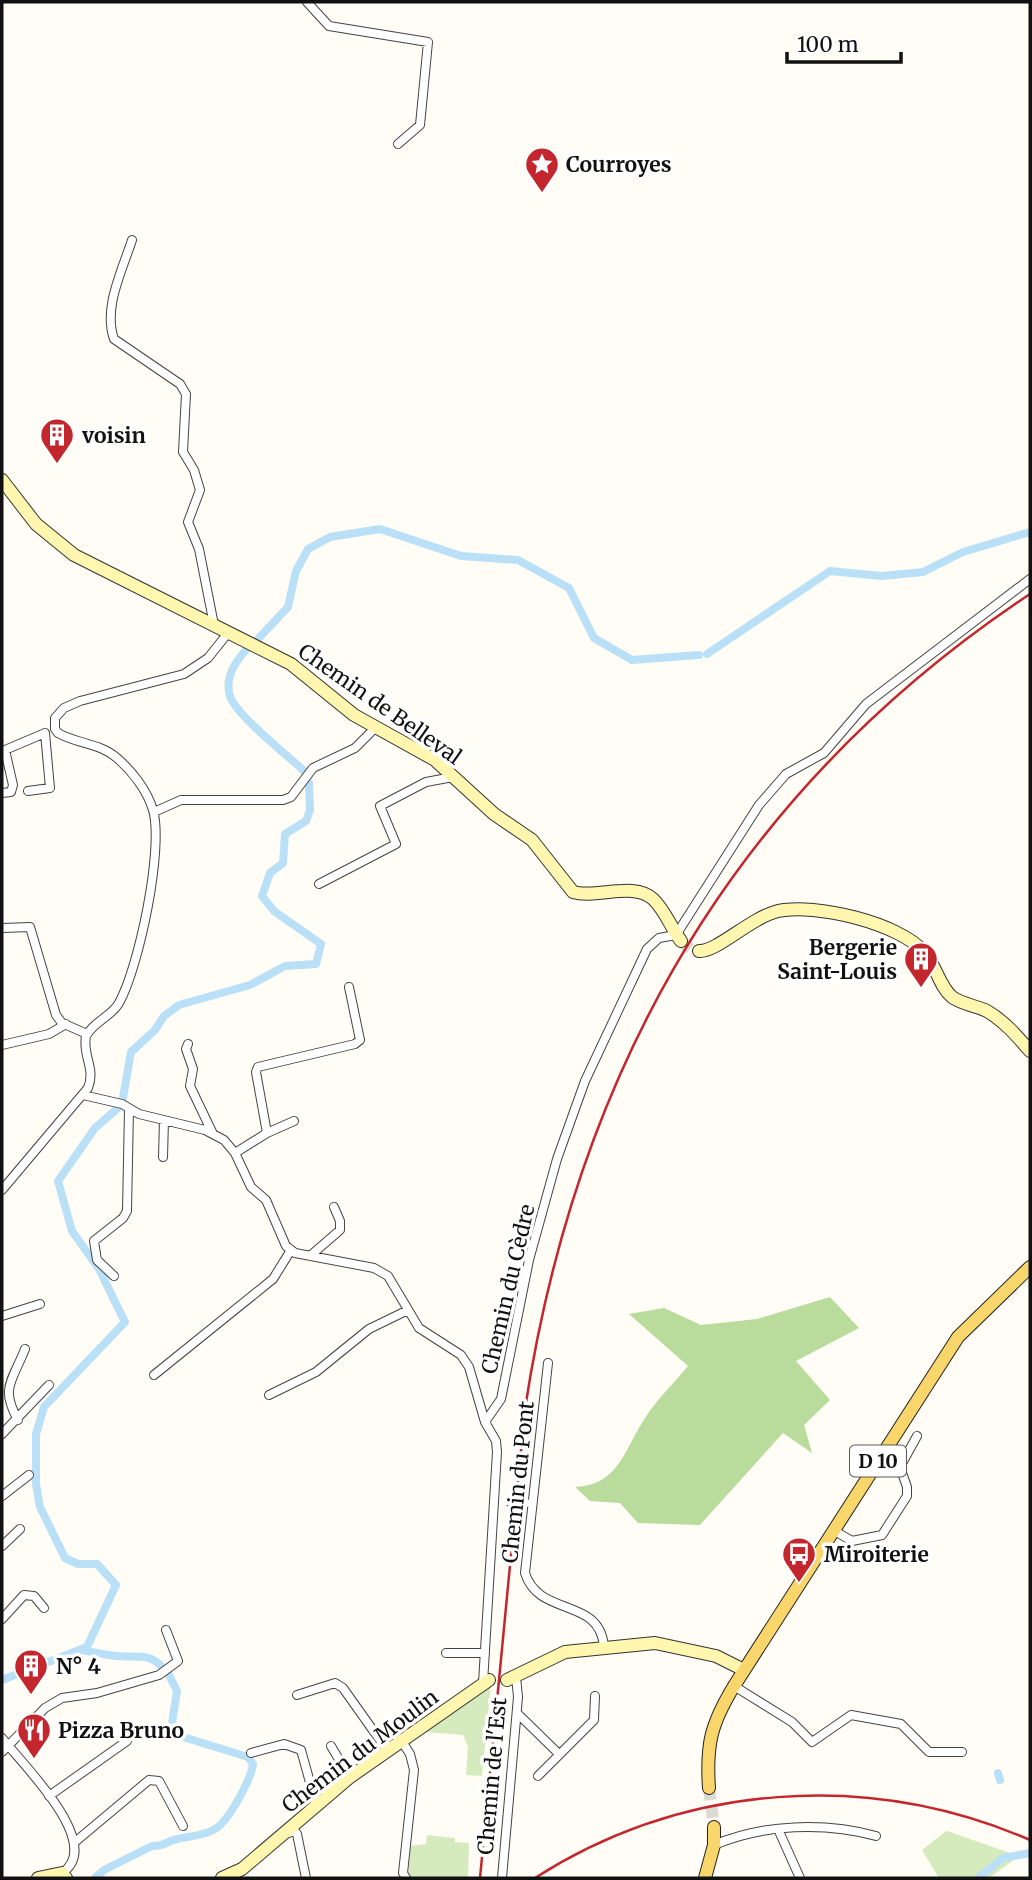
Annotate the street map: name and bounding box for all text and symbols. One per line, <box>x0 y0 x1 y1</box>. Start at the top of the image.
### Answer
scale bar <box>787 21 901 65</box>
text: 100 m <box>797 31 859 58</box>
place icon: Courroyes <box>523 145 561 194</box>
place label: Courroyes <box>566 151 672 178</box>
building icon: voisin <box>38 416 76 465</box>
place label: voisin <box>81 422 146 449</box>
street label: Chemin de Belleval <box>293 638 467 771</box>
place label: Bergerie Saint-Louis <box>777 934 897 985</box>
building icon: Bergerie Saint-Louis <box>902 940 940 989</box>
street label: Chemin du Cèdre <box>475 1202 541 1376</box>
street label: Chemin du Pont <box>496 1400 540 1564</box>
road number: D 10 <box>850 1446 906 1476</box>
bus stop icon: Miroiterie <box>780 1535 818 1584</box>
place label: Miroiterie <box>824 1541 929 1568</box>
building icon: N° 4 <box>12 1647 50 1696</box>
place label: N° 4 <box>56 1653 101 1680</box>
street label: Chemin du Moulin <box>276 1683 444 1819</box>
street label: Chemin de l'Est <box>472 1696 512 1856</box>
restaurant icon: Pizza Bruno <box>15 1711 53 1760</box>
place label: Pizza Bruno <box>58 1717 184 1744</box>

